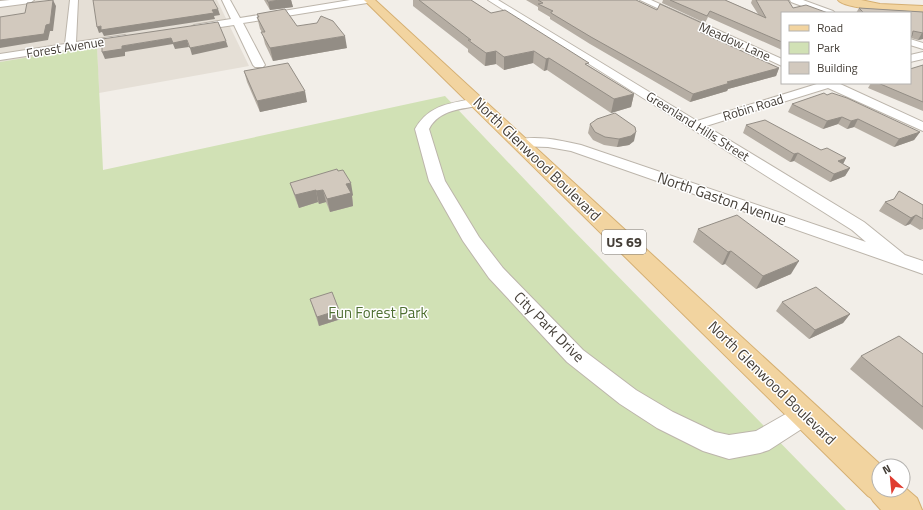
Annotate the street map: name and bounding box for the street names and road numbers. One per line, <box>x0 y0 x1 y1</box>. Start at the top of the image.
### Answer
street label: Meadow Lane <box>696 16 774 66</box>
street label: Forest Avenue <box>25 31 105 63</box>
street label: Greenland Hills Street <box>642 86 754 166</box>
street label: Robin Road <box>720 88 786 126</box>
street label: North Glenwood Boulevard <box>468 91 607 226</box>
street label: North Gaston Avenue <box>655 166 790 231</box>
road number: US 69 <box>602 230 646 254</box>
street label: City Park Drive <box>509 286 590 367</box>
street label: North Glenwood Boulevard <box>703 315 842 450</box>

